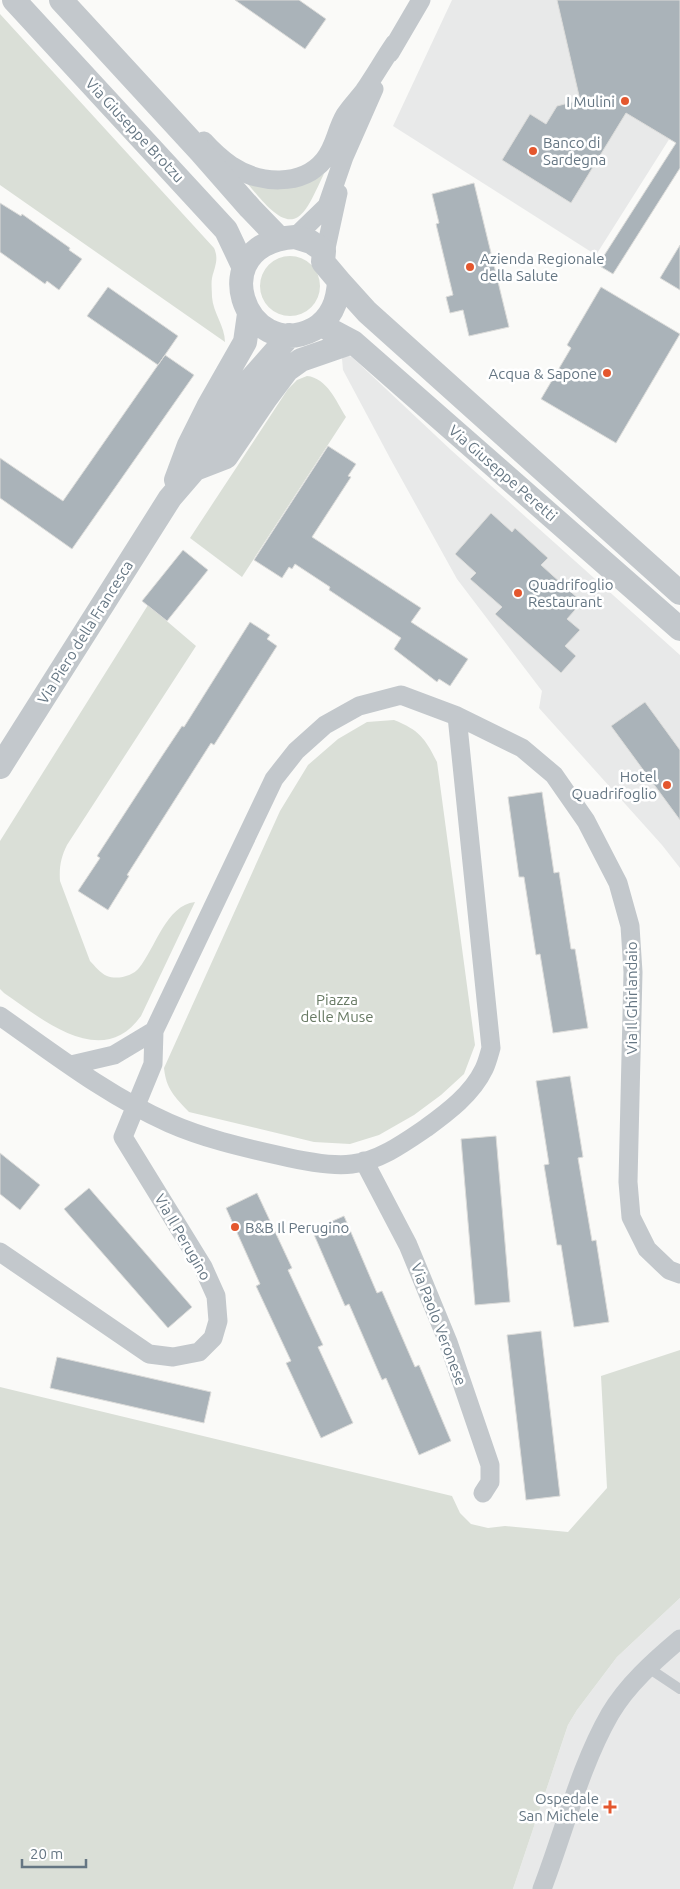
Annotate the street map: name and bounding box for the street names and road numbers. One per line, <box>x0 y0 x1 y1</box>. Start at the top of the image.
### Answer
street label: Via Giuseppe Brotzu <box>82 74 188 186</box>
street label: Via Giuseppe Peretti <box>446 422 560 524</box>
street label: Via Piero della Francesca <box>34 557 136 707</box>
street label: Via Il Ghirlandaio <box>623 942 640 1054</box>
street label: Via Il Perugino <box>151 1191 215 1283</box>
street label: Via Paolo Veronese <box>408 1260 470 1388</box>

